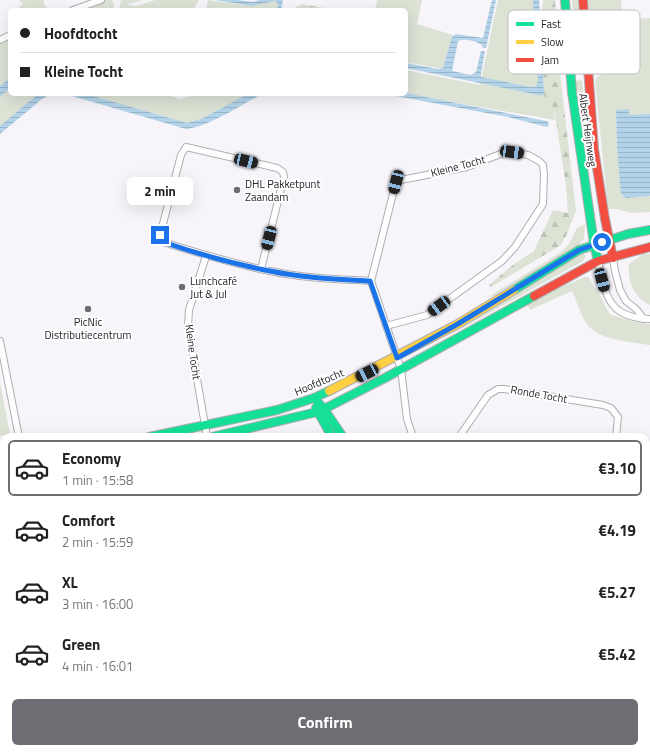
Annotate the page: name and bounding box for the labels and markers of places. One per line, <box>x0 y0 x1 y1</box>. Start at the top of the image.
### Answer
place label: DHL Pakketpunt Zaandam <box>245 176 320 205</box>
marker: DHL Pakketpunt Zaandam <box>232 185 242 195</box>
place label: Lunchcafé Jut & Jul <box>190 273 238 302</box>
marker: Lunchcafé Jut & Jul <box>177 282 187 292</box>
marker: PicNic Distributiecentrum <box>83 304 93 314</box>
place label: PicNic Distributiecentrum <box>44 314 132 343</box>

